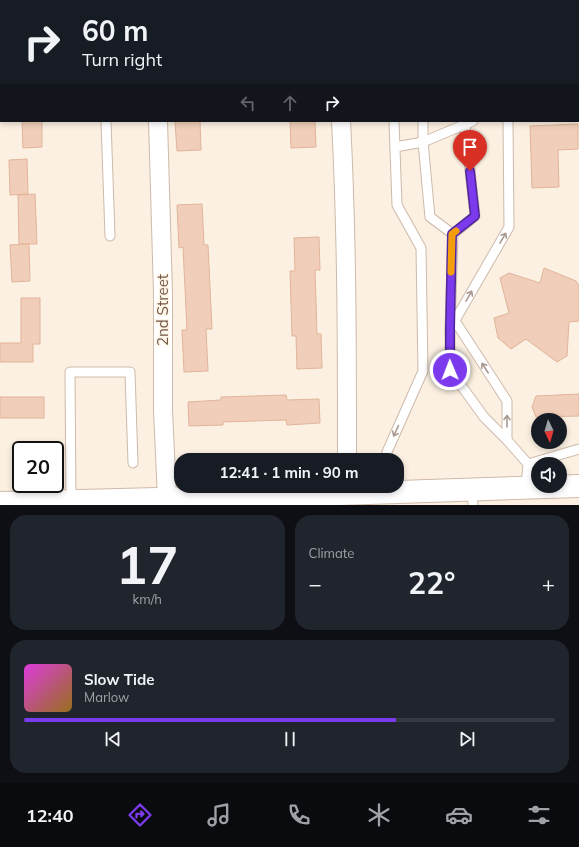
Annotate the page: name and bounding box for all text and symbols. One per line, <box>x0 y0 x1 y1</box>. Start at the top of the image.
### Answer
text: 60 m <box>82 13 148 48</box>
icon: right <box>16 16 68 68</box>
text: Turn right <box>82 48 162 71</box>
icon: left <box>237 92 259 114</box>
icon: ahead <box>279 92 301 114</box>
icon: right <box>321 92 343 114</box>
pin <box>453 130 487 171</box>
icon: arrive <box>459 136 481 158</box>
one-way arrow <box>499 232 507 244</box>
street label: 2nd Street <box>153 274 172 346</box>
one-way arrow <box>465 290 473 302</box>
position arrow <box>429 349 471 391</box>
one-way arrow <box>481 362 489 374</box>
north arrow <box>531 413 567 449</box>
map controls <box>531 413 567 493</box>
one-way arrow <box>503 415 511 428</box>
one-way arrow <box>392 425 399 437</box>
speed limit sign: 20 <box>12 441 64 493</box>
button: sound <box>531 457 567 493</box>
text: 12:41 · 1 min · 90 m <box>220 463 358 482</box>
text: 17 <box>116 532 178 597</box>
text: Climate <box>309 545 354 561</box>
text: 22° <box>408 564 455 602</box>
text: − <box>309 570 322 598</box>
text: + <box>542 570 555 598</box>
text: km/h <box>133 591 162 607</box>
text: Slow Tide <box>84 670 154 689</box>
text: Marlow <box>84 689 129 705</box>
icon: previous <box>102 728 124 750</box>
icon: pause <box>279 728 301 750</box>
icon: next <box>456 728 478 750</box>
icon: directions <box>126 801 154 829</box>
icon: music <box>205 801 233 829</box>
icon: phone <box>285 801 313 829</box>
icon: climate <box>365 801 393 829</box>
icon: car <box>445 801 473 829</box>
icon: filters <box>525 801 553 829</box>
text: 12:40 <box>26 804 74 827</box>

